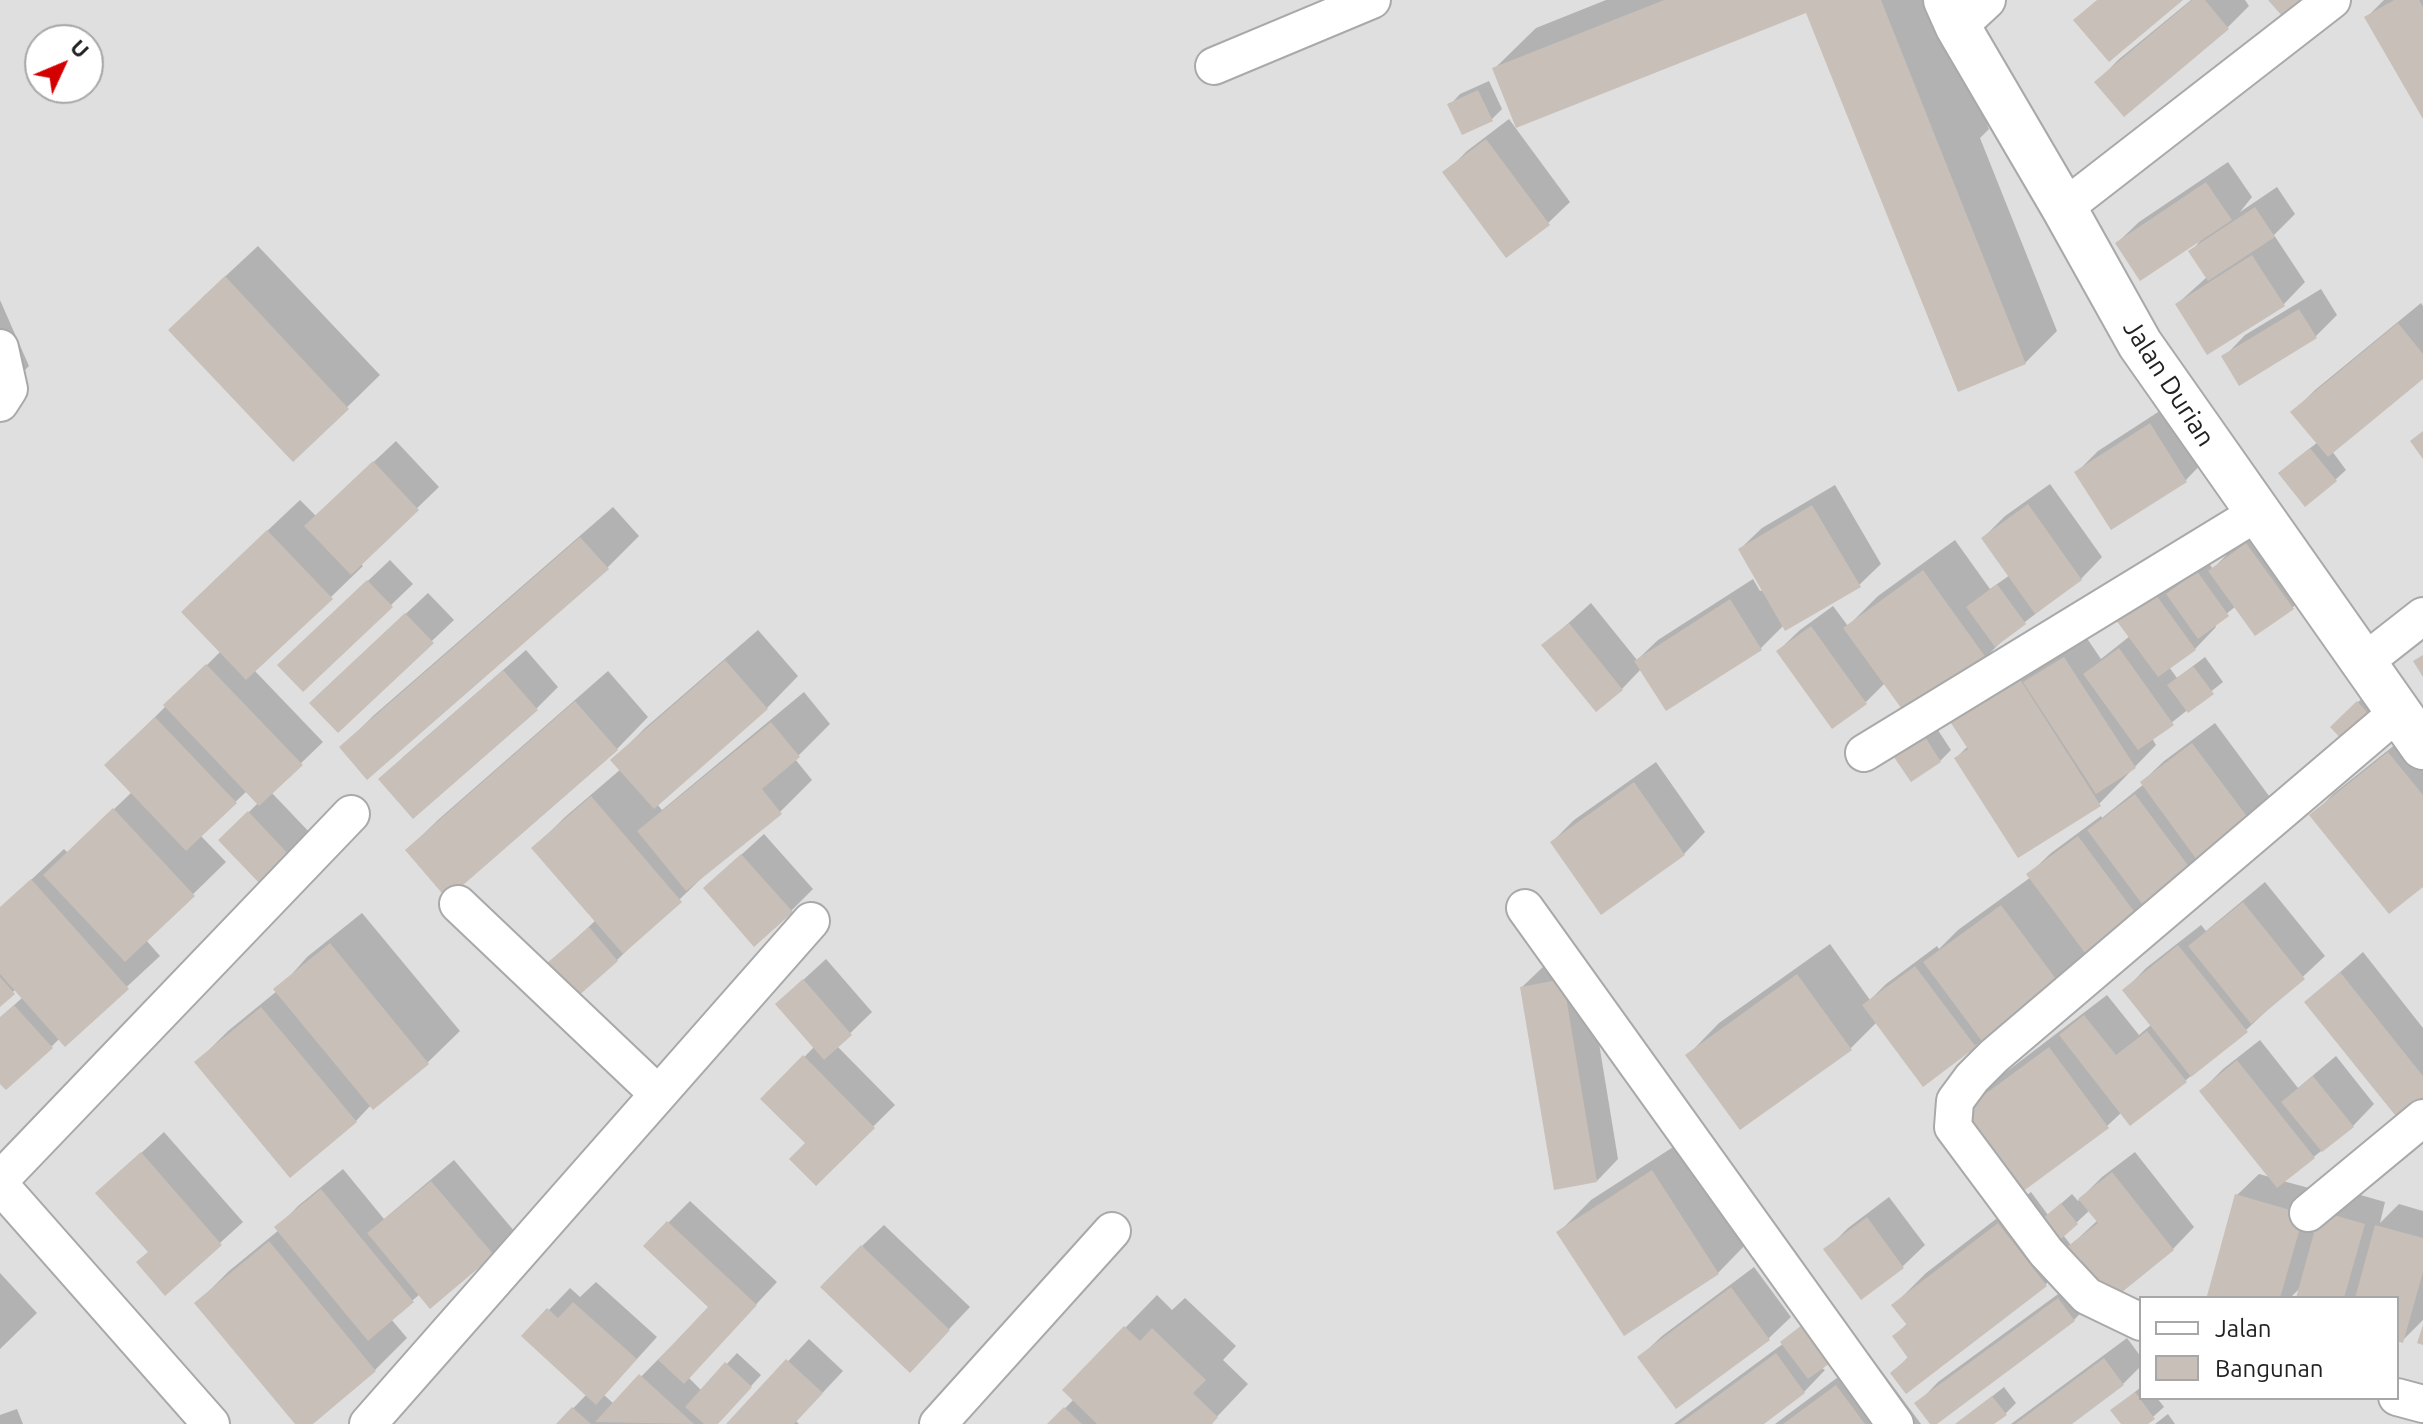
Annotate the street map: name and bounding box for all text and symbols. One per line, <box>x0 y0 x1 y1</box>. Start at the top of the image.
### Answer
north arrow <box>24 24 104 104</box>
text: U <box>66 34 95 63</box>
street label: Jalan Durian <box>2116 314 2222 452</box>
legend <box>2139 1296 2399 1400</box>
text: Jalan <box>2215 1315 2272 1342</box>
text: Bangunan <box>2215 1355 2324 1382</box>

